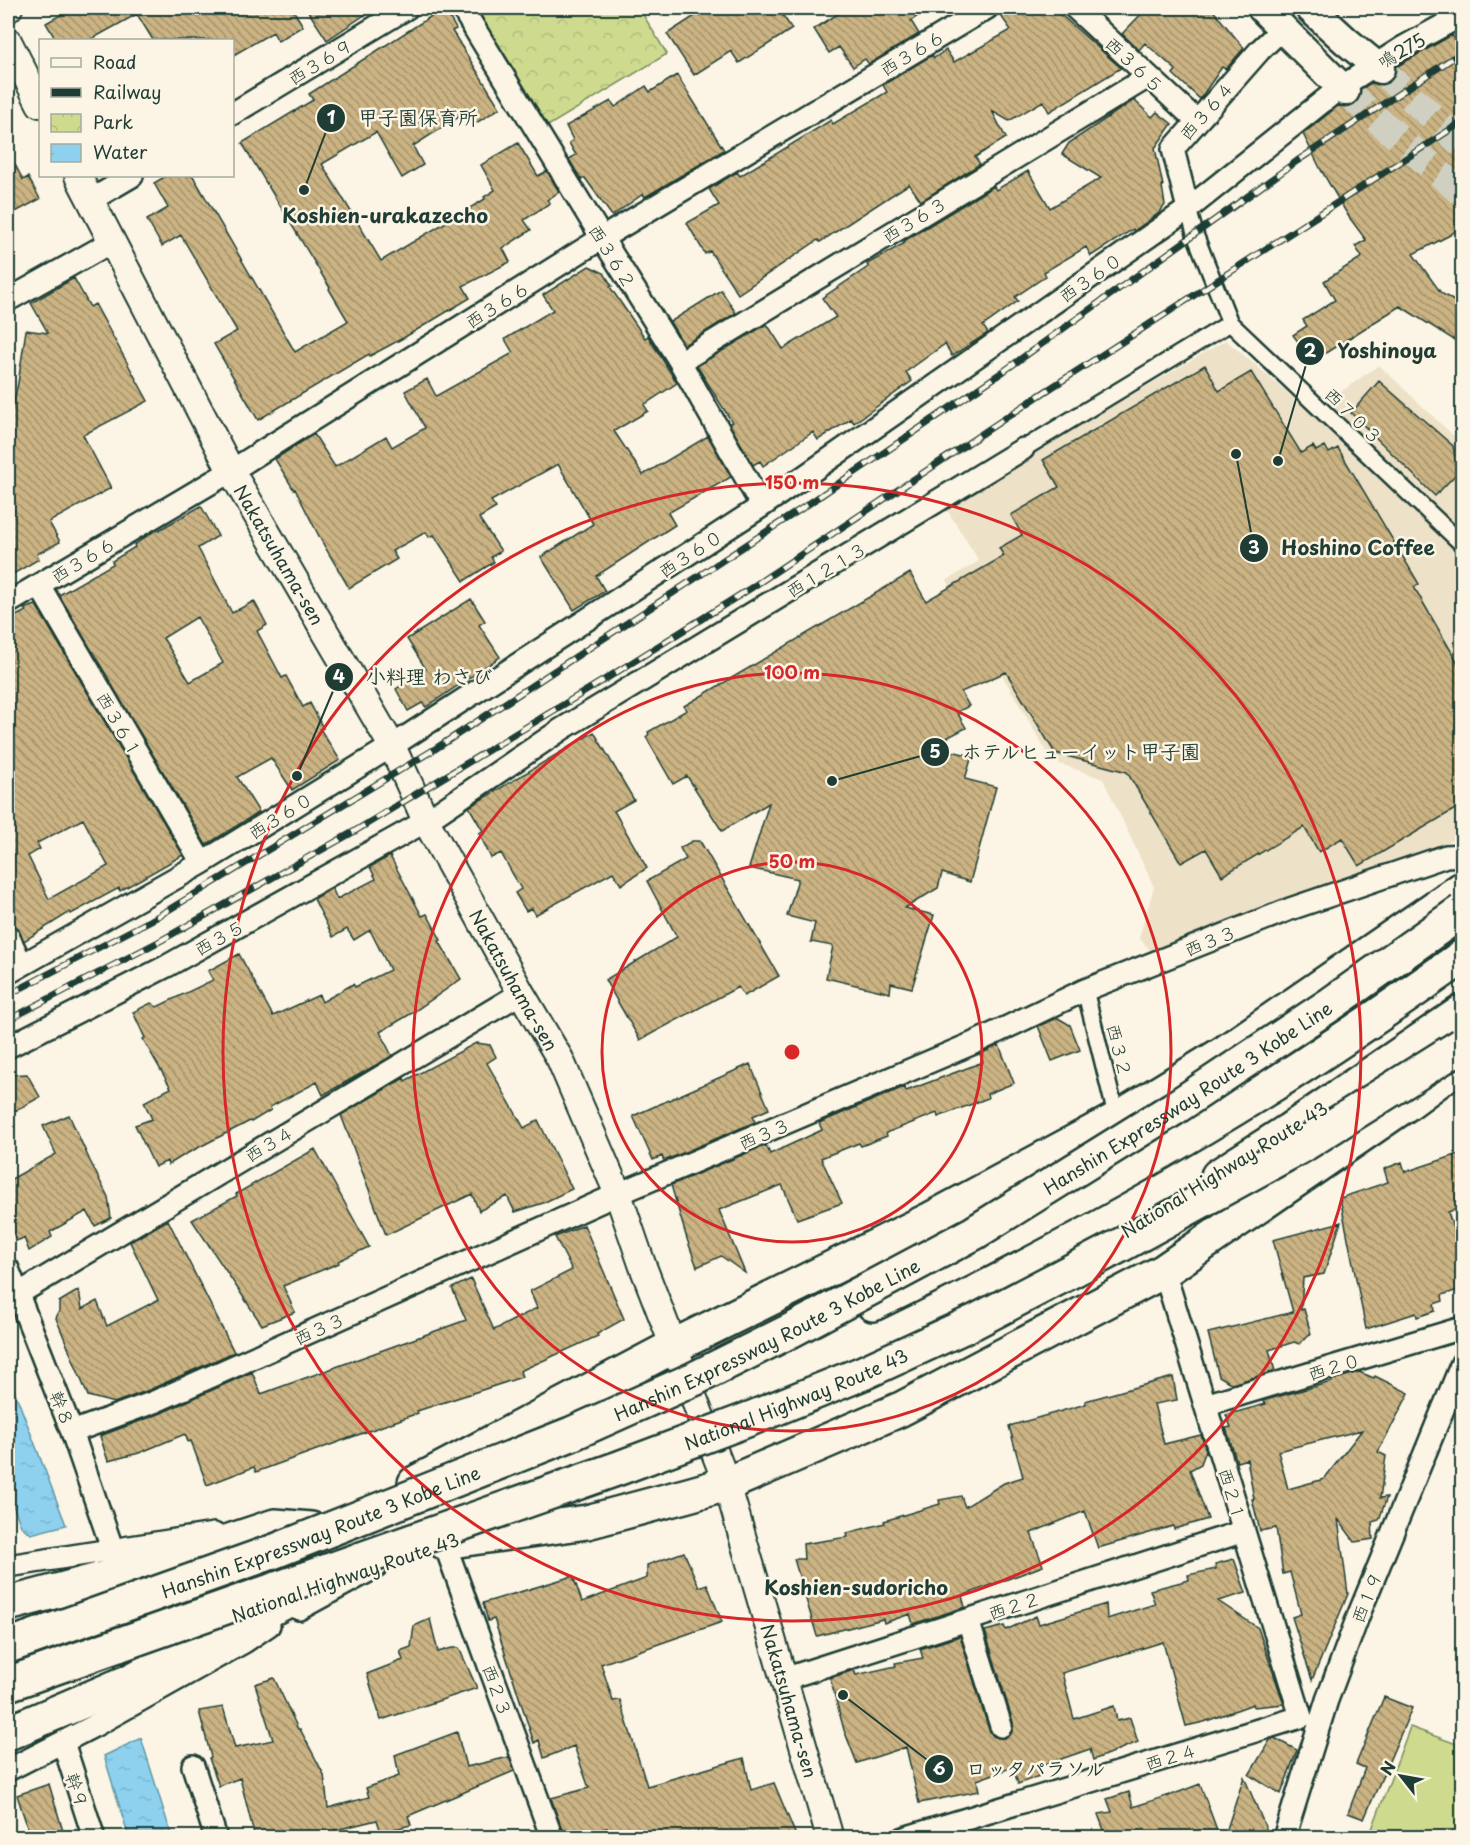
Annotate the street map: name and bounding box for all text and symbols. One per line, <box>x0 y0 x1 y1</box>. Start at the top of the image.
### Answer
street label: 西３６６ <box>874 22 950 82</box>
street label: 鳴275 <box>1372 26 1430 74</box>
street label: 西３６５ <box>1099 30 1171 98</box>
street label: 西３６９ <box>282 31 358 91</box>
legend <box>39 39 234 177</box>
text: Road <box>93 48 137 75</box>
street label: 西３６４ <box>1172 74 1240 146</box>
text: Railway <box>93 78 161 105</box>
callout: 甲子園保育所 <box>316 99 490 137</box>
text: 甲子園保育所 <box>358 102 478 132</box>
text: 1 <box>327 103 336 130</box>
text: Park <box>93 108 133 135</box>
text: Water <box>93 138 148 165</box>
street label: 西３６３ <box>876 189 952 249</box>
district label: Koshien-urakazecho <box>282 200 488 230</box>
street label: 西３６２ <box>582 218 644 294</box>
street label: 西３６０ <box>1053 245 1127 309</box>
street label: 西３６６ <box>459 273 535 335</box>
callout: Yoshinoya <box>1295 332 1449 370</box>
text: Yoshinoya <box>1337 335 1437 365</box>
text: 2 <box>1304 336 1317 363</box>
street label: 西７０３ <box>1319 380 1389 450</box>
text: 150 m <box>765 468 819 495</box>
street label: Nakatsuhama-sen <box>228 479 332 630</box>
street label: 西３６０ <box>652 522 728 584</box>
street label: 西３６６ <box>45 529 121 589</box>
callout: Hoshino Coffee <box>1239 529 1447 567</box>
text: Hoshino Coffee <box>1281 532 1435 562</box>
text: 3 <box>1248 533 1260 560</box>
street label: 西１２１３ <box>780 534 872 604</box>
callout: 小料理 わさび <box>324 658 504 696</box>
text: 100 m <box>764 658 820 685</box>
text: 小料理 わさび <box>366 661 492 691</box>
text: 4 <box>333 662 345 689</box>
street label: 西３６１ <box>90 686 150 762</box>
callout: ホテルヒューイット甲子園 <box>920 733 1213 771</box>
text: ホテルヒューイット甲子園 <box>962 736 1200 766</box>
text: 5 <box>929 737 941 764</box>
street label: 西３６０ <box>242 784 318 846</box>
text: 50 m <box>769 847 815 874</box>
street label: Nakatsuhama-sen <box>464 904 565 1055</box>
street label: 西３５ <box>189 912 249 962</box>
street label: 西３３ <box>1180 917 1240 963</box>
street label: Hanshin Expressway Route 3 Kobe Line <box>1037 994 1337 1200</box>
street label: 西３２ <box>1100 1021 1140 1079</box>
centre of rings <box>782 1042 802 1062</box>
street label: National Highway Route 43 <box>1115 1094 1333 1244</box>
street label: 西３３ <box>734 1110 794 1156</box>
street label: 西３４ <box>239 1118 299 1168</box>
street label: Hanshin Expressway Route 3 Kobe Line <box>609 1251 924 1427</box>
street label: 西３３ <box>289 1305 349 1351</box>
street label: National Highway Route 43 <box>680 1341 912 1456</box>
street label: 西２０ <box>1304 1345 1364 1387</box>
street label: 幹８ <box>44 1386 82 1430</box>
street label: Hanshin Expressway Route 3 Kobe Line <box>157 1458 484 1604</box>
street label: 西２１ <box>1212 1464 1254 1524</box>
street label: National Highway Route 43 <box>228 1525 462 1629</box>
street label: 西１９ <box>1343 1567 1389 1627</box>
district label: Koshien-sudoricho <box>764 1572 948 1602</box>
street label: 西２２ <box>984 1584 1044 1626</box>
street label: Nakatsuhama-sen <box>755 1621 825 1781</box>
street label: 西２３ <box>476 1660 520 1720</box>
street label: 西２４ <box>1141 1735 1201 1777</box>
north arrow <box>1371 1746 1431 1806</box>
callout: ロッタパラソル <box>924 1750 1118 1788</box>
text: ロッタパラソル <box>966 1753 1106 1783</box>
text: 6 <box>933 1754 946 1781</box>
text: N <box>1374 1756 1401 1779</box>
street label: 幹９ <box>60 1769 96 1811</box>

